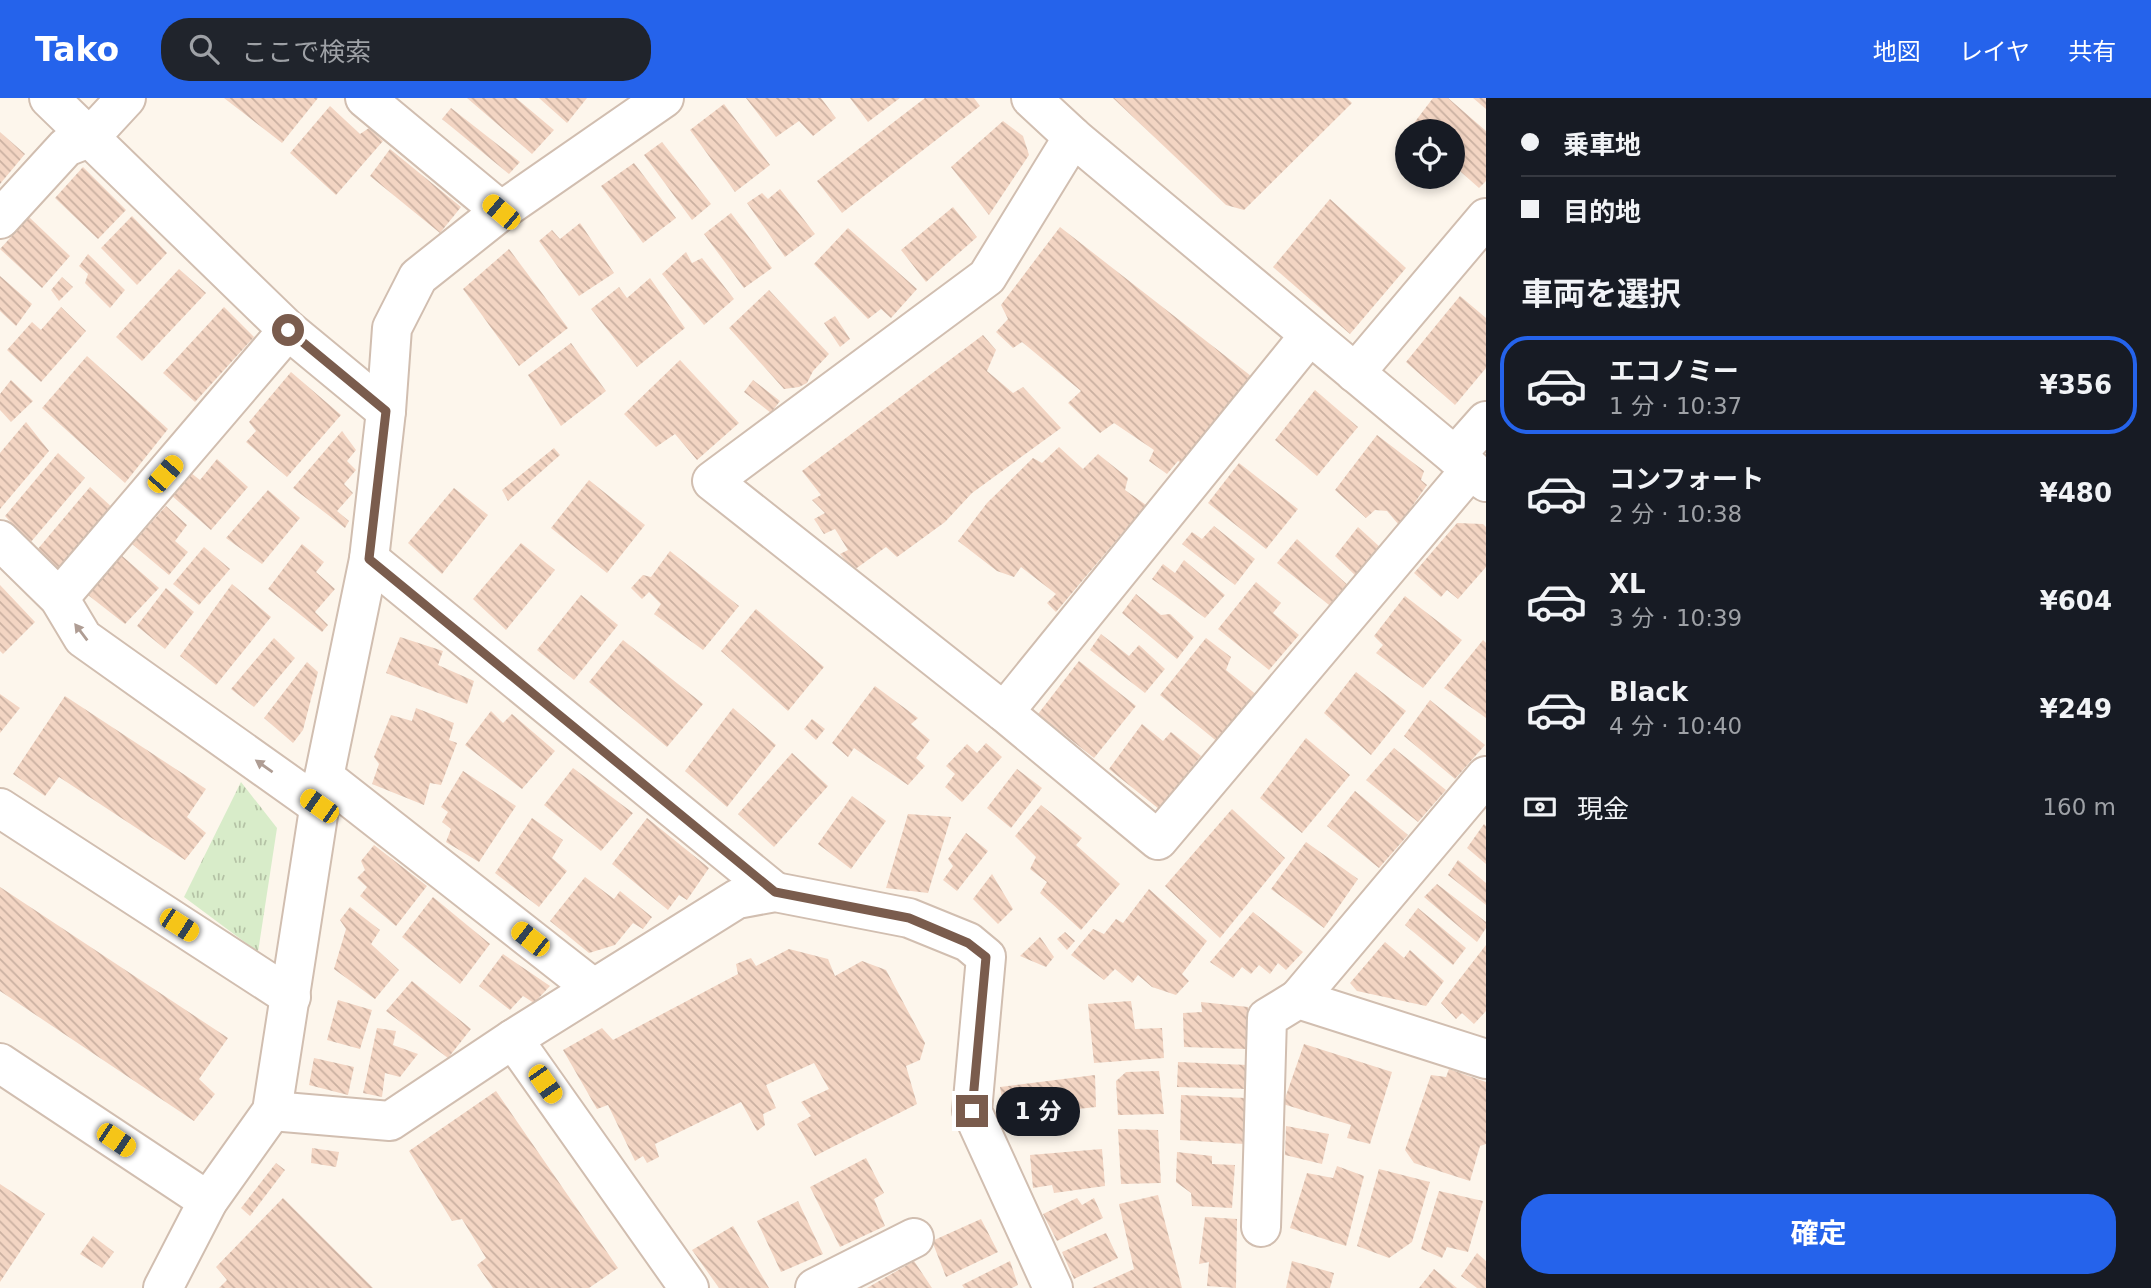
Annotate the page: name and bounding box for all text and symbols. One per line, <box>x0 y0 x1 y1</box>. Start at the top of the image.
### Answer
search box <box>161 18 651 81</box>
text: Tako <box>35 30 119 69</box>
icon: search <box>185 30 223 68</box>
text: ここで検索 <box>241 37 371 67</box>
text: 地図 <box>1873 38 1921 66</box>
text: レイヤ <box>1959 38 2030 66</box>
text: 共有 <box>2068 38 2116 66</box>
map controls <box>1395 119 1465 189</box>
button: locate <box>1395 119 1465 189</box>
text: 乗車地 <box>1563 130 1641 160</box>
car <box>479 190 524 234</box>
text: 目的地 <box>1563 197 1641 227</box>
text: 車両を選択 <box>1521 275 1681 313</box>
route start <box>272 314 304 346</box>
icon: car <box>1525 354 1588 417</box>
text: エコノミー <box>1609 356 1739 386</box>
text: ¥356 <box>2040 370 2112 400</box>
text: 1 分 · 10:37 <box>1609 393 1742 419</box>
car <box>144 451 187 497</box>
icon: car <box>1525 462 1588 525</box>
text: コンフォート <box>1609 464 1764 494</box>
text: ¥480 <box>2040 478 2112 508</box>
text: 2 分 · 10:38 <box>1609 501 1742 527</box>
text: XL <box>1609 569 1646 599</box>
icon: car <box>1525 570 1588 633</box>
text: ¥604 <box>2040 586 2112 616</box>
text: 3 分 · 10:39 <box>1609 605 1742 631</box>
one-way arrow <box>74 622 88 641</box>
text: Black <box>1609 677 1688 707</box>
icon: car <box>1525 678 1588 741</box>
text: ¥249 <box>2040 694 2112 724</box>
text: 4 分 · 10:40 <box>1609 713 1742 739</box>
one-way arrow <box>255 759 273 773</box>
car <box>296 785 343 827</box>
icon: cash <box>1521 788 1559 826</box>
text: 現金 <box>1577 794 1629 824</box>
text: 160 m <box>2042 794 2116 820</box>
car <box>156 905 203 945</box>
car <box>507 918 554 960</box>
car <box>525 1061 566 1107</box>
callout: 1 分 <box>996 1086 1080 1136</box>
route end <box>956 1095 988 1127</box>
text: 1 分 <box>1014 1098 1062 1124</box>
car <box>93 1120 140 1160</box>
button: 確定 <box>1521 1194 2116 1274</box>

